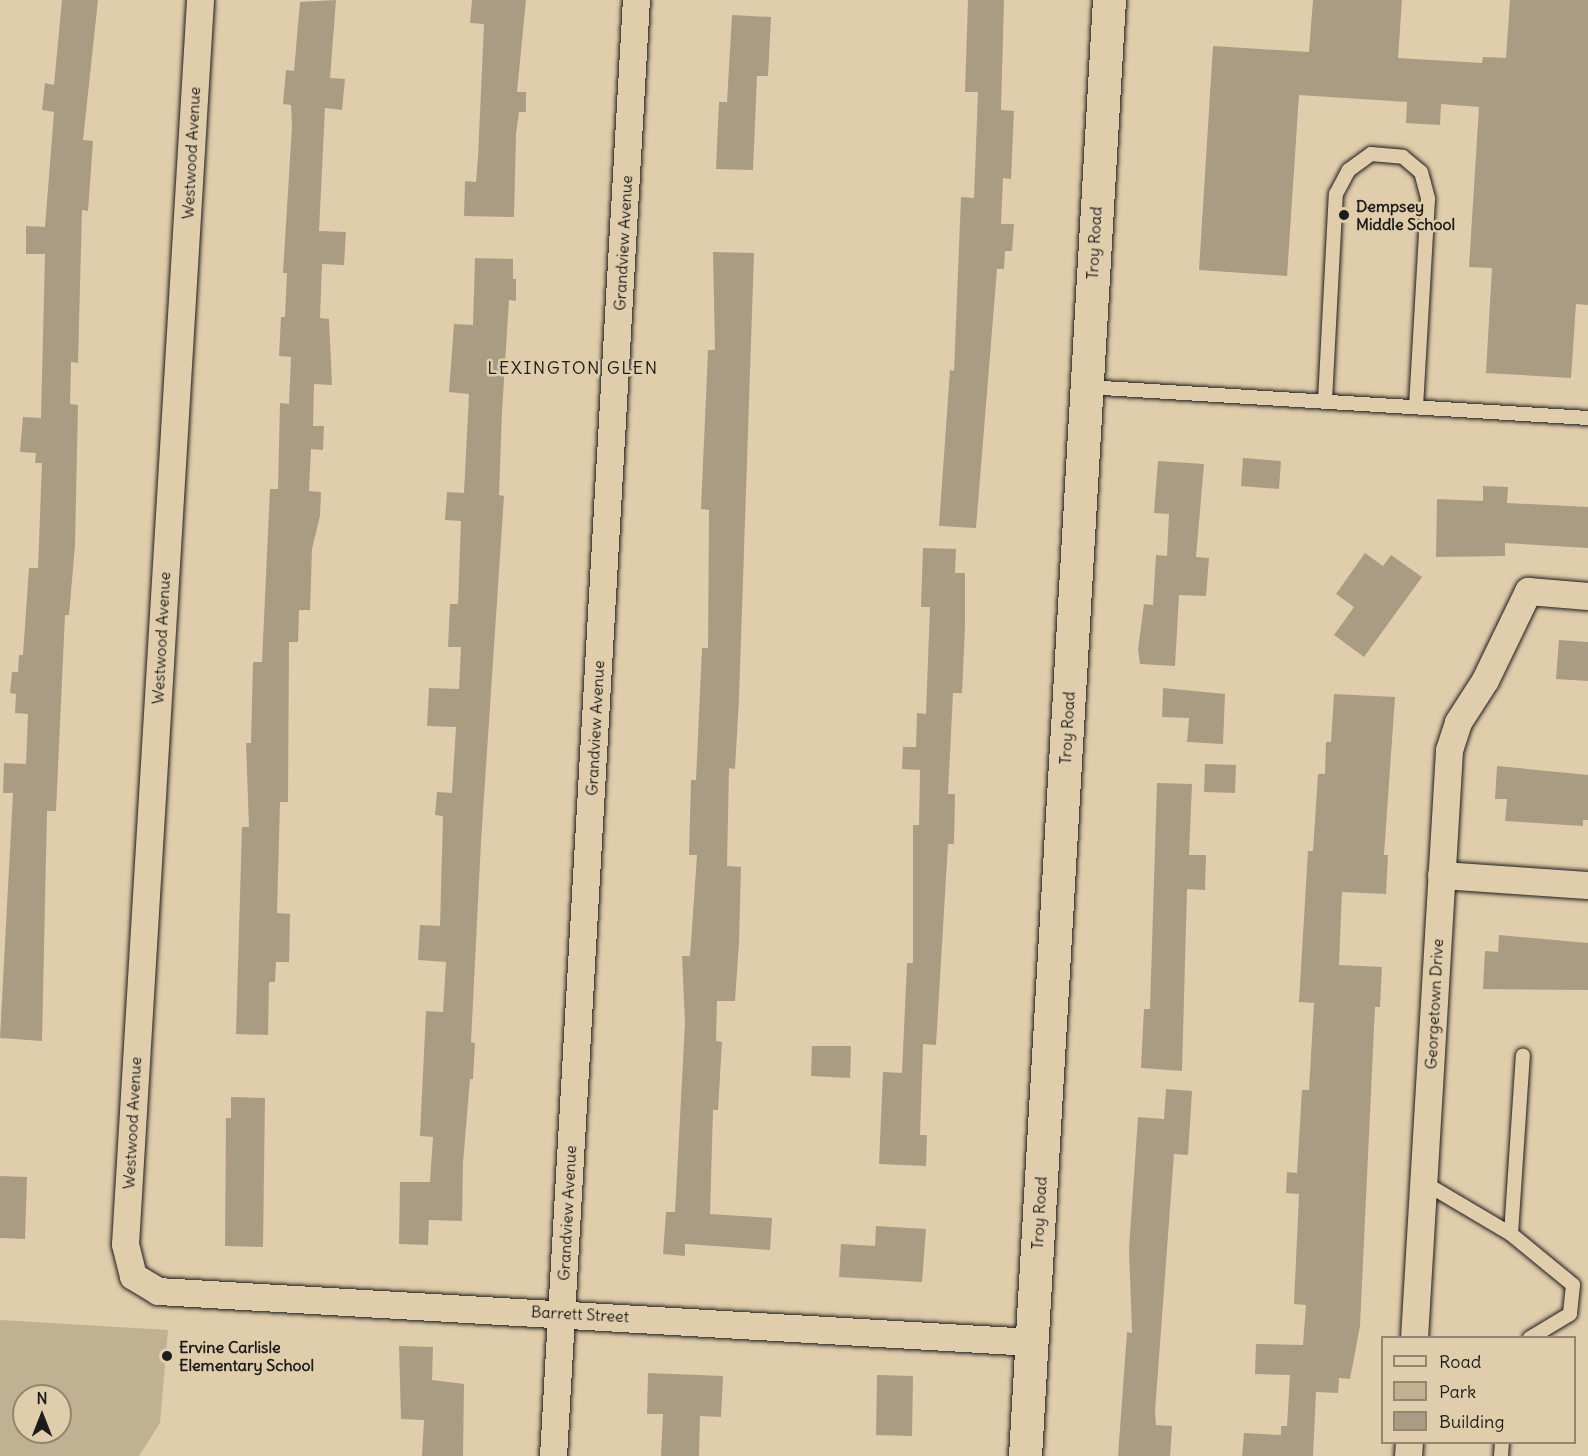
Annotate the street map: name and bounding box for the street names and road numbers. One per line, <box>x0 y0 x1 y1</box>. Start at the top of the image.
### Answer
street label: Westwood Avenue <box>178 86 204 220</box>
street label: Grandview Avenue <box>610 175 636 311</box>
street label: Troy Road <box>1083 206 1105 280</box>
street label: Westwood Avenue <box>148 571 174 705</box>
street label: Grandview Avenue <box>582 660 608 796</box>
street label: Troy Road <box>1056 691 1078 765</box>
street label: Georgetown Drive <box>1421 938 1447 1070</box>
street label: Westwood Avenue <box>119 1056 145 1190</box>
street label: Grandview Avenue <box>554 1145 580 1281</box>
street label: Troy Road <box>1028 1176 1050 1250</box>
street label: Barrett Street <box>531 1302 629 1326</box>

